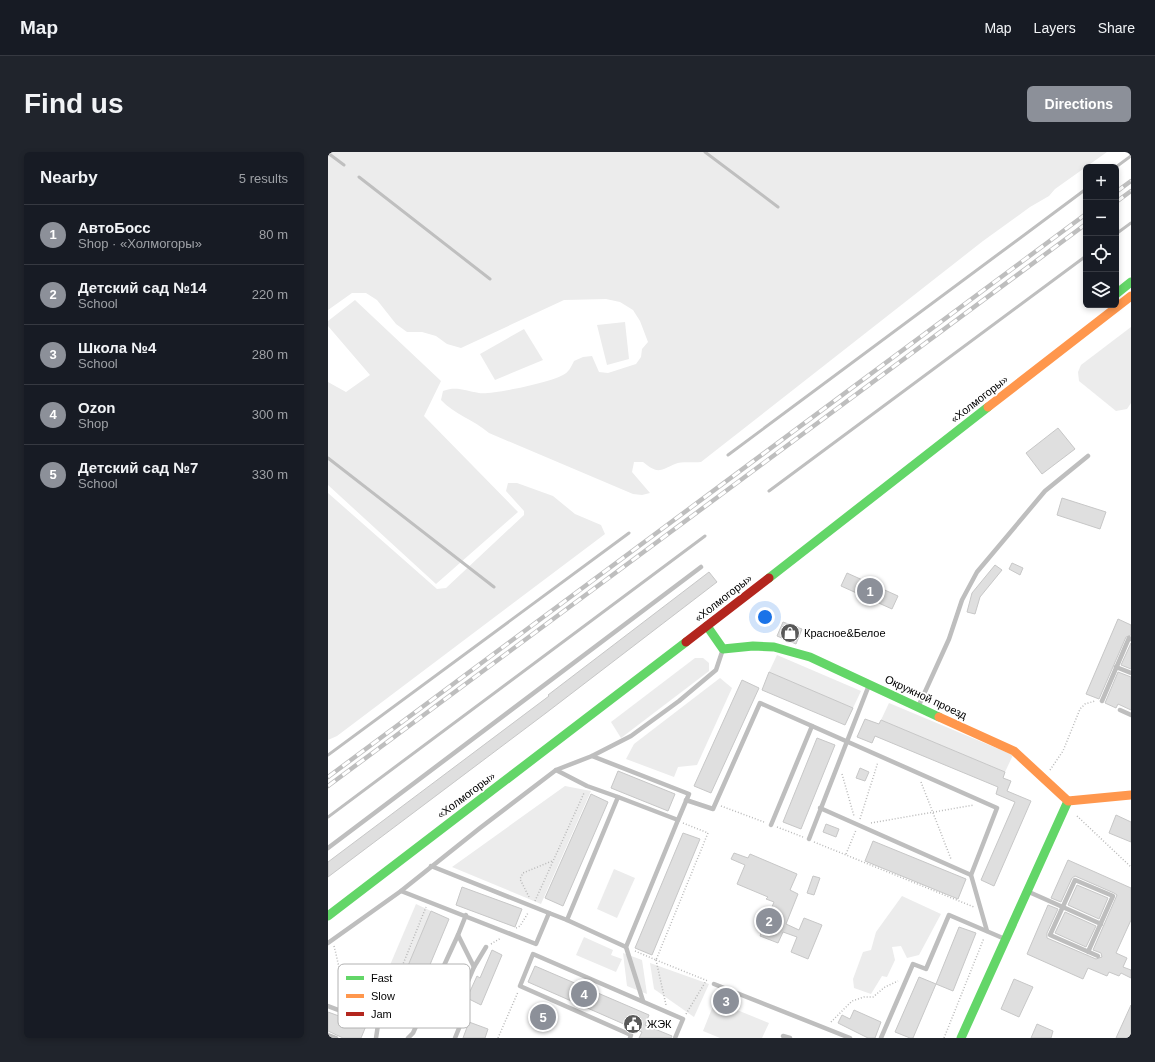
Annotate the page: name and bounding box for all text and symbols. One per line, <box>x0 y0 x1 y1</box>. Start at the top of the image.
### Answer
text: Map <box>20 17 58 38</box>
text: Map <box>984 20 1012 36</box>
text: Layers <box>1034 20 1076 36</box>
text: Share <box>1098 20 1135 36</box>
button: Directions <box>1027 86 1131 122</box>
text: Find us <box>24 88 124 119</box>
map controls <box>1083 164 1119 308</box>
button: + <box>1083 164 1119 200</box>
text: Nearby <box>40 168 98 187</box>
text: 5 results <box>239 171 288 186</box>
button: − <box>1083 200 1119 236</box>
text: АвтоБосс <box>78 219 151 236</box>
text: 1 <box>49 227 57 242</box>
text: 80 m <box>259 227 288 242</box>
text: Shop · «Холмогоры» <box>78 236 202 251</box>
button: locate <box>1083 236 1119 272</box>
button: layers <box>1083 272 1119 308</box>
text: Детский сад №14 <box>78 279 207 296</box>
text: 2 <box>49 287 57 302</box>
text: 220 m <box>252 287 288 302</box>
text: School <box>78 296 118 311</box>
text: Школа №4 <box>78 339 156 356</box>
text: 3 <box>49 347 57 362</box>
text: 280 m <box>252 347 288 362</box>
text: School <box>78 356 118 371</box>
street label: «Холмогоры» <box>948 373 1010 425</box>
text: Ozon <box>78 399 116 416</box>
text: 4 <box>49 407 57 422</box>
text: 300 m <box>252 407 288 422</box>
text: Shop <box>78 416 108 431</box>
text: Детский сад №7 <box>78 459 198 476</box>
text: 5 <box>49 467 57 482</box>
text: 330 m <box>252 467 288 482</box>
text: School <box>78 476 118 491</box>
street label: «Холмогоры» <box>692 572 754 624</box>
pin: 1 <box>857 576 883 606</box>
your location <box>755 607 775 627</box>
shop icon: Красное&Белое <box>779 622 801 644</box>
place label: Красное&Белое <box>804 627 886 639</box>
street label: Окружной проезд <box>883 673 969 721</box>
street label: «Холмогоры» <box>435 769 497 821</box>
pin: 2 <box>756 906 782 936</box>
legend <box>338 964 470 1028</box>
text: Fast <box>371 972 392 984</box>
pin: 4 <box>571 979 597 1009</box>
pin: 3 <box>713 986 739 1016</box>
text: Slow <box>371 990 395 1002</box>
pin: 5 <box>530 1002 556 1032</box>
text: Jam <box>371 1008 392 1020</box>
public building icon: ЖЭК <box>622 1013 644 1035</box>
place label: ЖЭК <box>647 1018 672 1030</box>

